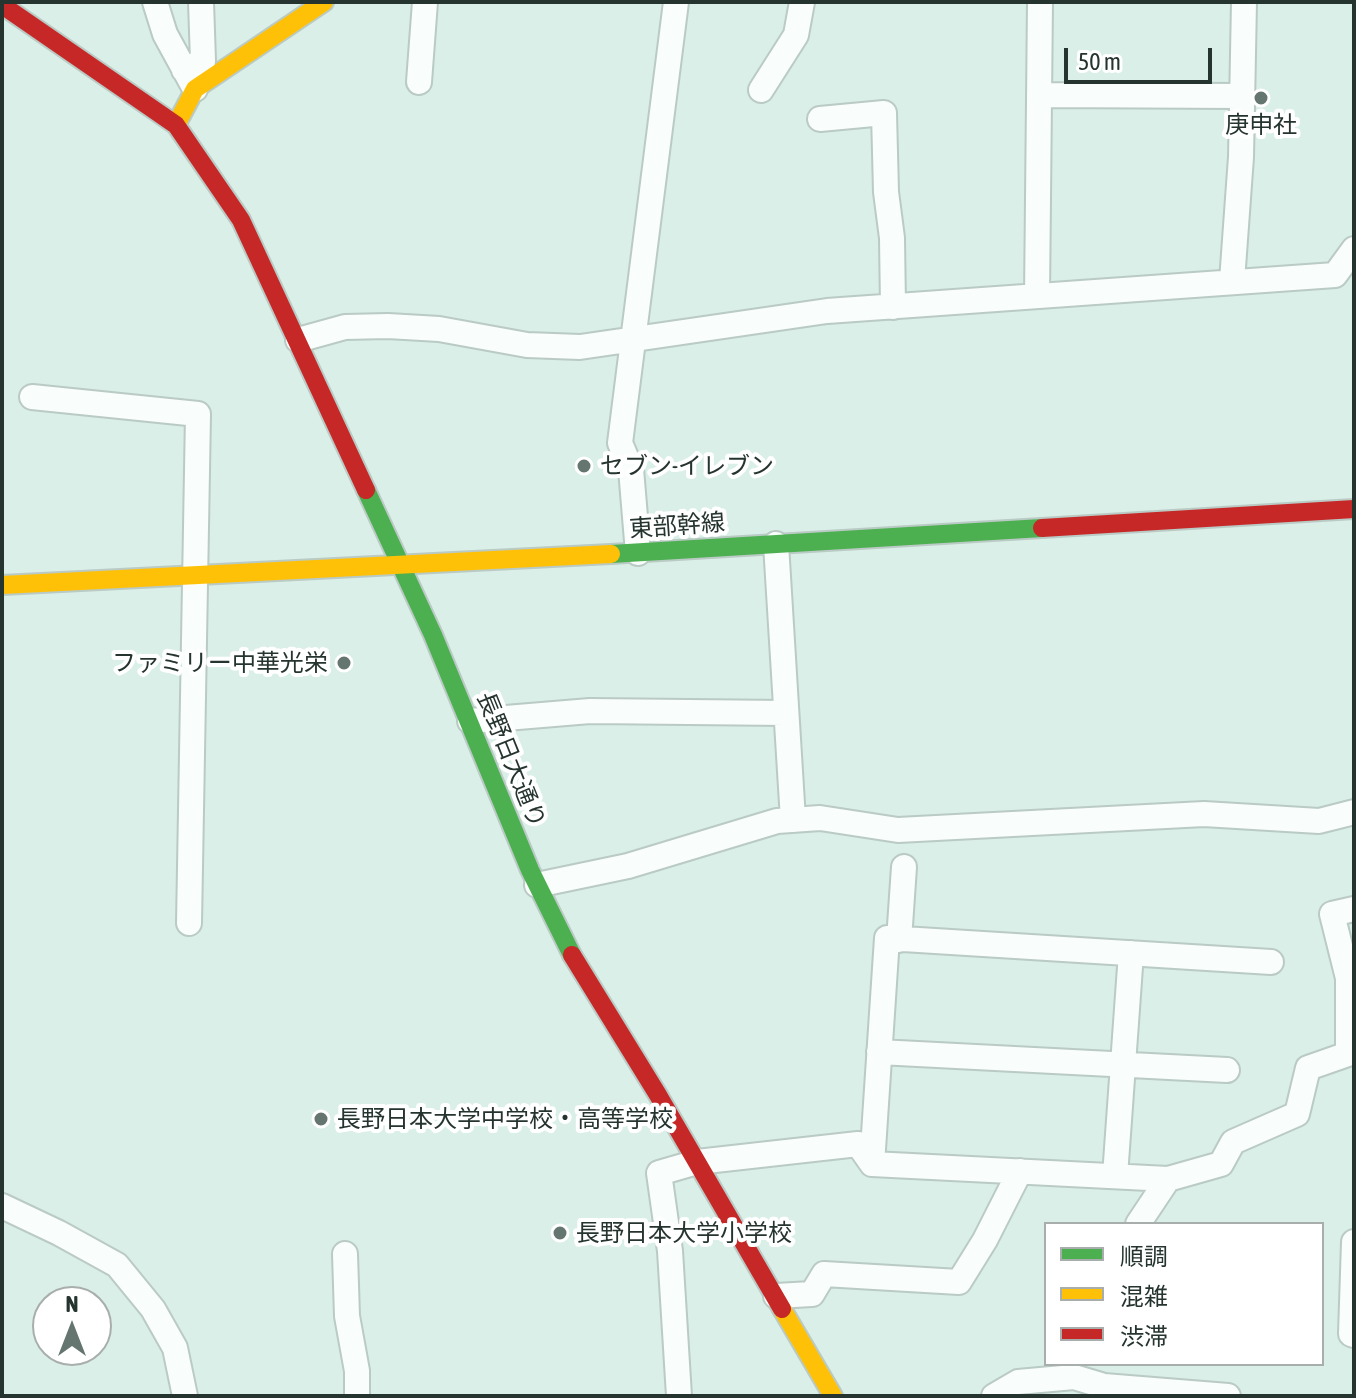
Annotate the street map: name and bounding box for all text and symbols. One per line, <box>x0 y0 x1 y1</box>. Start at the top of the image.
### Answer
scale bar <box>1068 32 1216 82</box>
text: 50 m <box>1078 48 1121 75</box>
marker: 庚申社 <box>1252 89 1270 107</box>
place label: 庚申社 <box>1225 111 1297 139</box>
place label: セブン-イレブン <box>600 452 774 480</box>
marker: セブン-イレブン <box>575 457 593 475</box>
street label: 東部幹線 <box>628 508 726 544</box>
place label: ファミリー中華光栄 <box>112 649 328 677</box>
marker: ファミリー中華光栄 <box>335 654 353 672</box>
street label: 長野日大通り <box>471 688 551 832</box>
place label: 長野日本大学中学校・高等学校 <box>337 1105 673 1133</box>
marker: 長野日本大学中学校・高等学校 <box>312 1110 330 1128</box>
place label: 長野日本大学小学校 <box>576 1219 792 1247</box>
legend <box>1044 1222 1324 1366</box>
marker: 長野日本大学小学校 <box>551 1224 569 1242</box>
text: 順調 <box>1120 1243 1168 1270</box>
text: 混雑 <box>1120 1283 1168 1310</box>
north arrow <box>32 1286 112 1366</box>
text: N <box>66 1291 78 1317</box>
text: 渋滞 <box>1120 1323 1168 1350</box>

